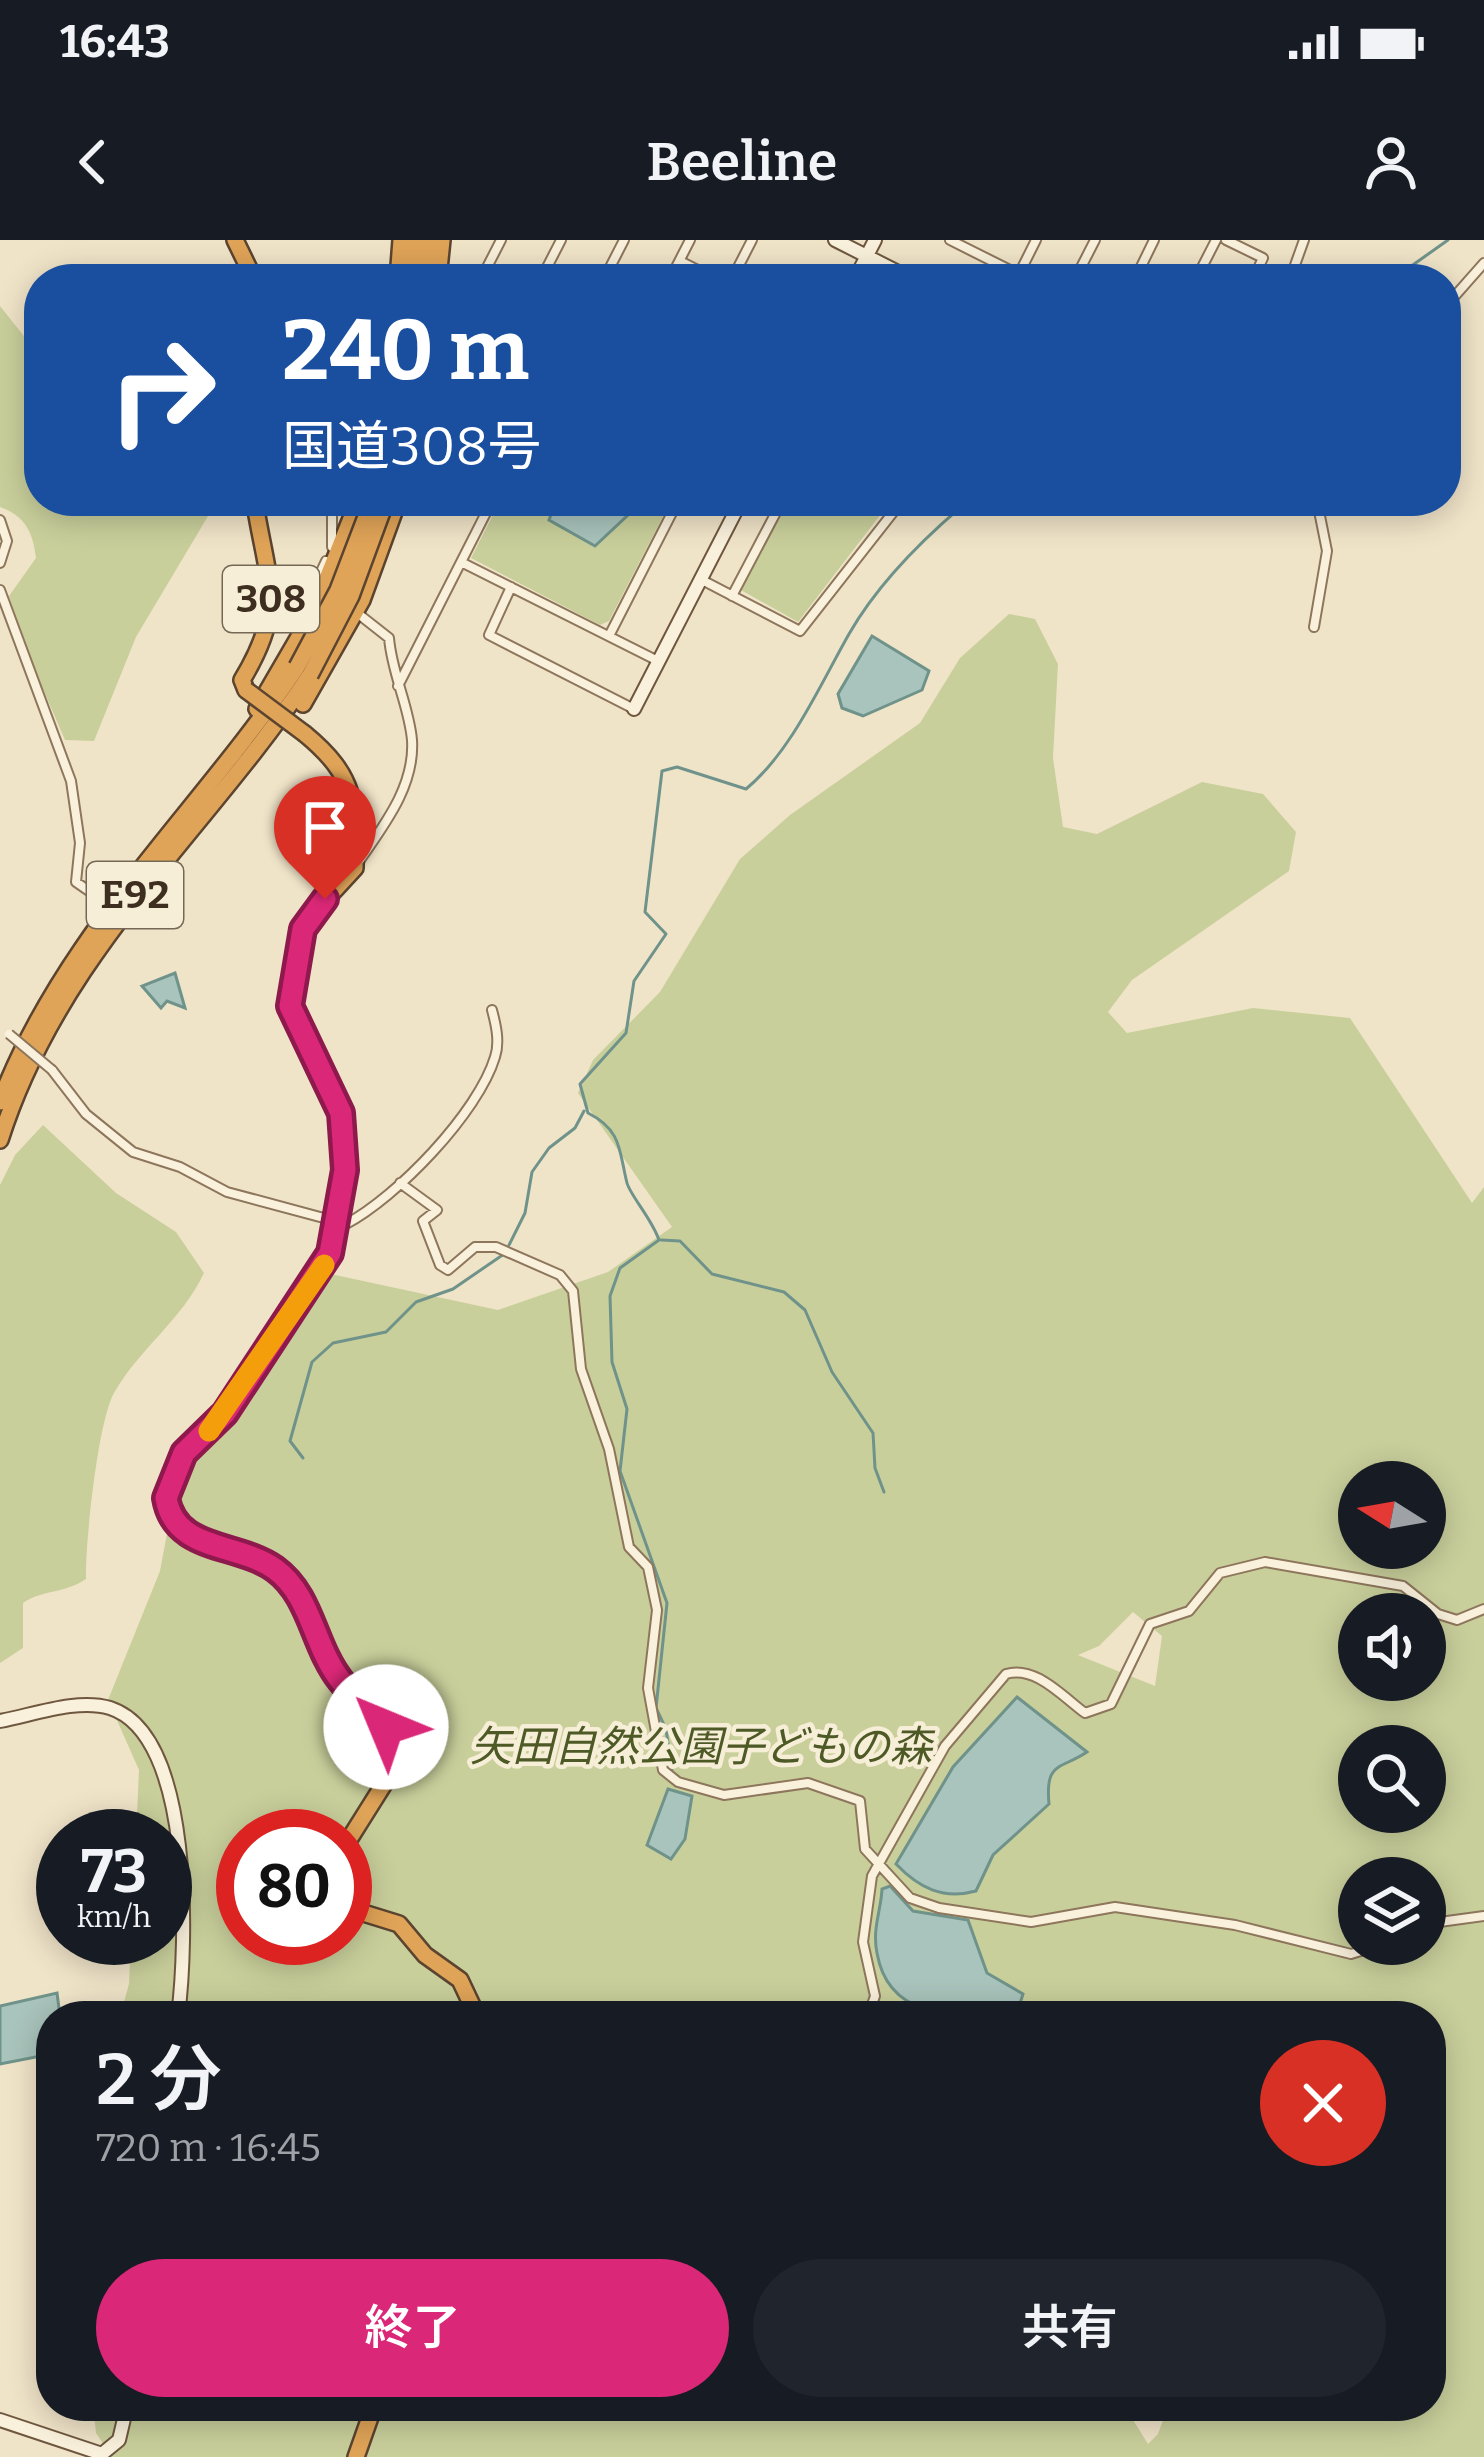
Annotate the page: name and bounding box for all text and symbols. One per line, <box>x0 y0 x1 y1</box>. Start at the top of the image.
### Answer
text: 16:43 <box>60 15 170 69</box>
icon: back <box>60 129 126 195</box>
icon: person <box>1358 129 1424 195</box>
text: Beeline <box>647 130 837 194</box>
text: 240 m <box>282 300 529 401</box>
icon: right <box>84 312 240 468</box>
text: 国道308号 <box>282 415 542 479</box>
road number: 308 <box>223 566 319 632</box>
pin <box>274 776 376 899</box>
icon: arrive <box>292 794 358 860</box>
road number: E92 <box>87 862 183 928</box>
north arrow <box>1338 1461 1446 1569</box>
map controls <box>1338 1461 1446 1965</box>
button: sound <box>1338 1593 1446 1701</box>
position arrow <box>323 1664 449 1790</box>
park label: 矢田自然公園子どもの森 <box>470 1722 936 1772</box>
button: search <box>1338 1725 1446 1833</box>
speed limit sign: 80 <box>216 1809 372 1965</box>
text: 73 <box>81 1836 147 1908</box>
button: layers <box>1338 1857 1446 1965</box>
text: km/h <box>77 1899 151 1935</box>
text: 2 分 <box>96 2037 222 2123</box>
button: close <box>1260 2040 1386 2166</box>
text: 720 m · 16:45 <box>96 2125 321 2171</box>
button: 終了 <box>96 2259 729 2397</box>
button: 共有 <box>753 2259 1386 2397</box>

